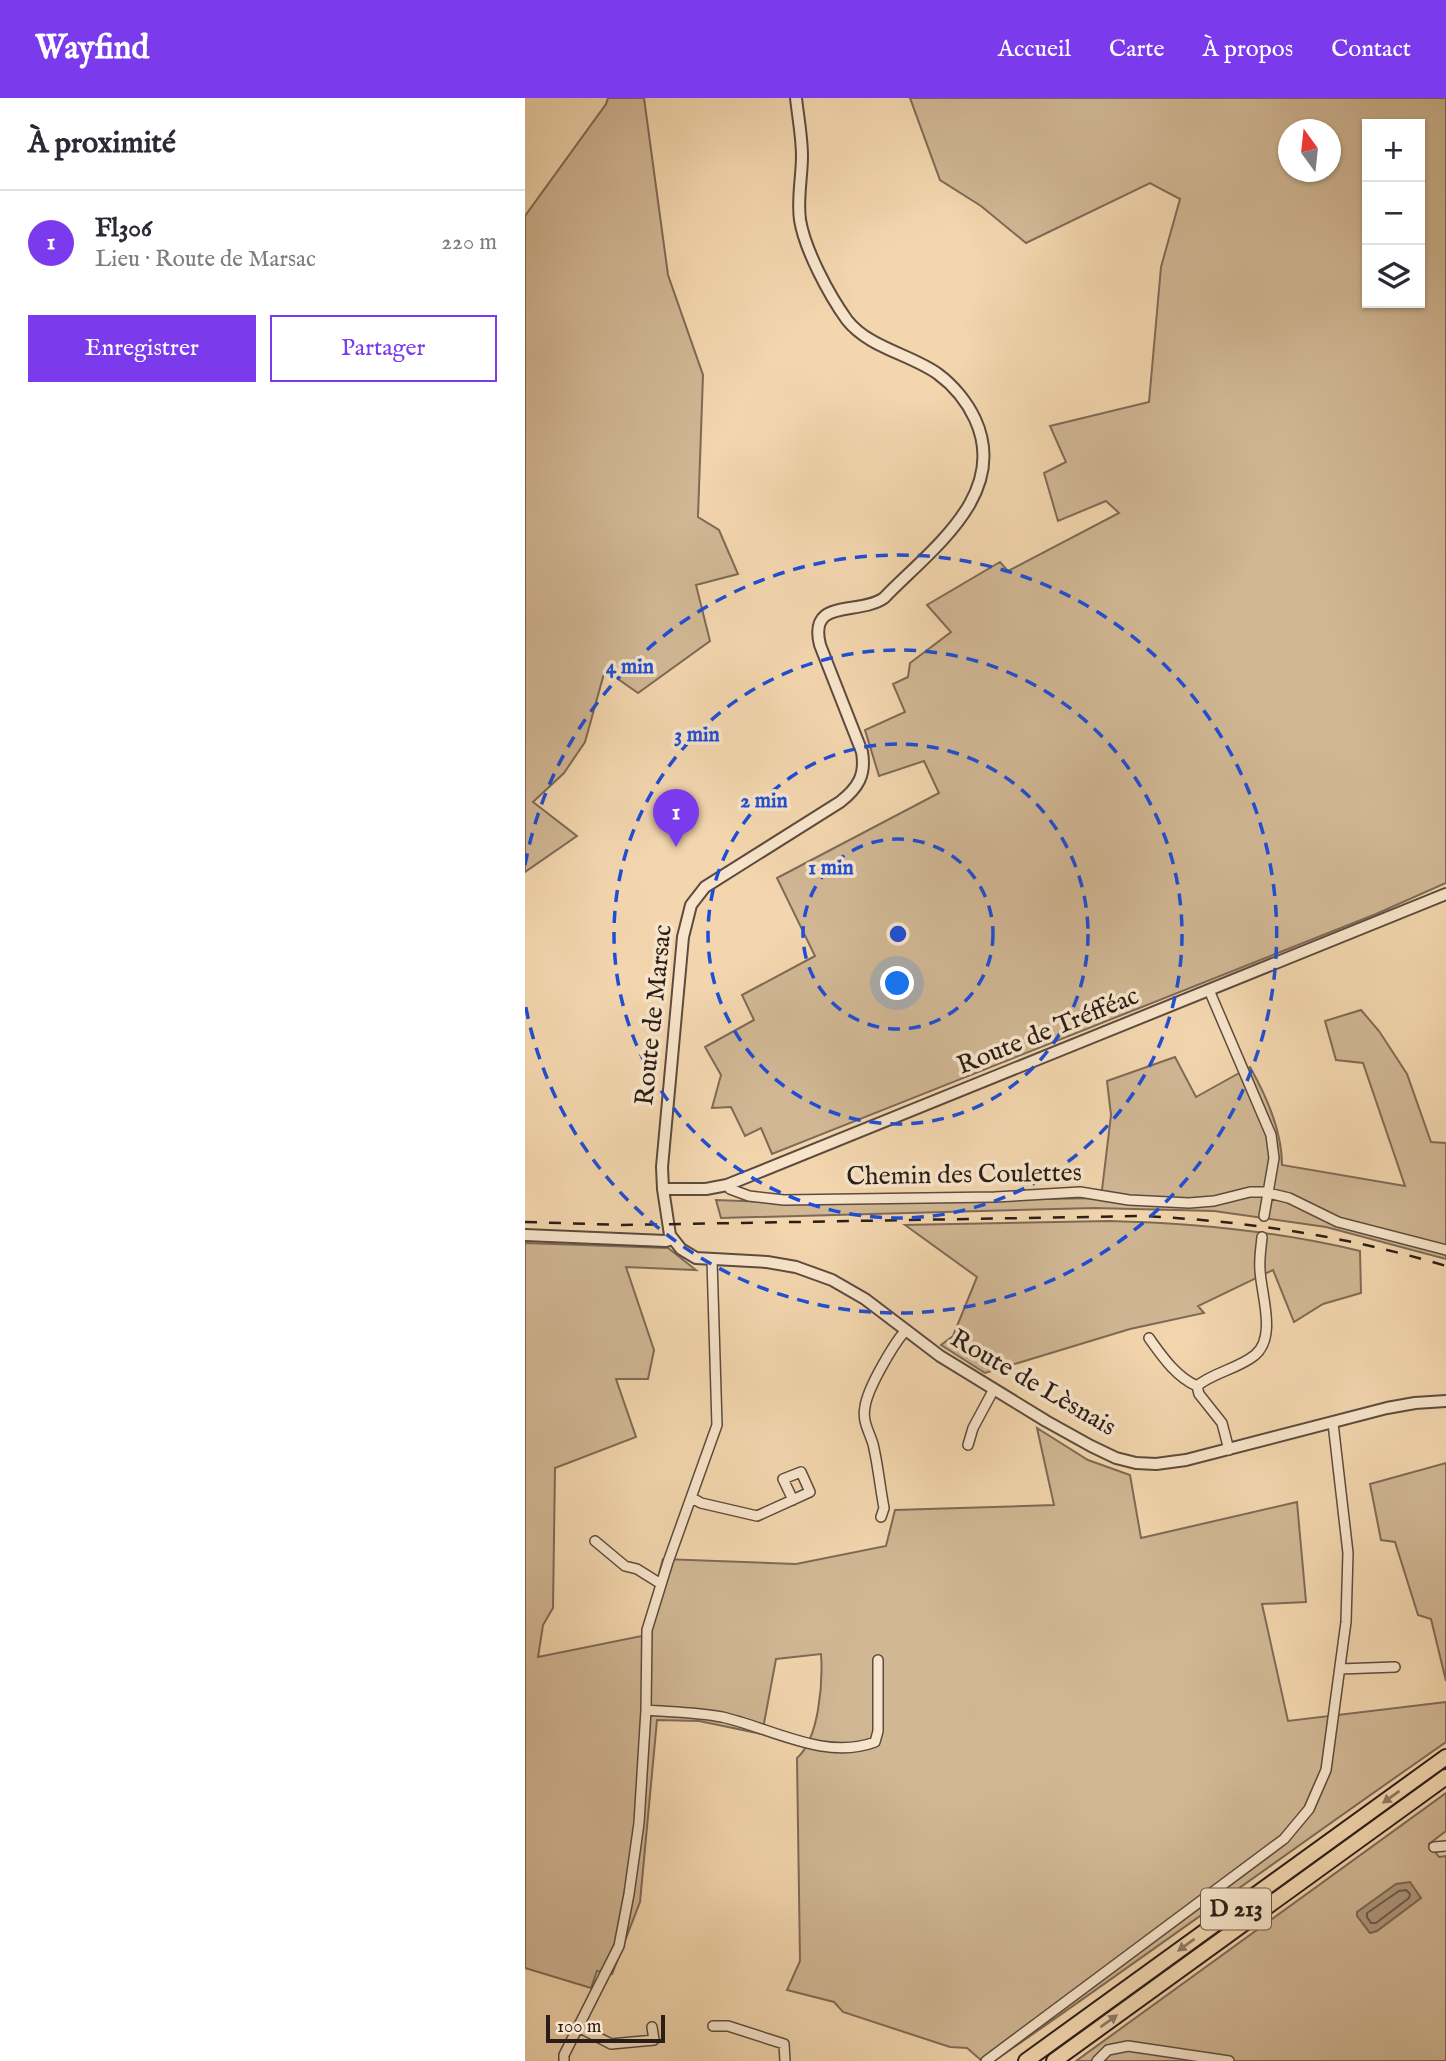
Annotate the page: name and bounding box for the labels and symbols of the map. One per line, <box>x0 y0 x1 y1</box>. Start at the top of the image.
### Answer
north arrow <box>1278 119 1341 182</box>
text: 4 min <box>606 654 654 681</box>
text: 3 min <box>674 722 720 749</box>
text: 2 min <box>740 788 788 815</box>
pin: 1 <box>653 789 699 847</box>
text: 1 min <box>808 855 854 882</box>
centre of rings <box>886 922 910 946</box>
street label: Route de Marsac <box>628 923 680 1107</box>
your location <box>880 966 914 1000</box>
street label: Route de Tréfféac <box>952 979 1144 1083</box>
street label: Chemin des Coulettes <box>846 1156 1082 1194</box>
street label: Route de Lèsnais <box>944 1322 1122 1444</box>
one-way arrow <box>1382 1790 1400 1804</box>
road number: D 213 <box>1201 1889 1271 1930</box>
one-way arrow <box>1177 1938 1196 1952</box>
scale bar <box>546 2012 665 2044</box>
one-way arrow <box>1100 2014 1119 2028</box>

